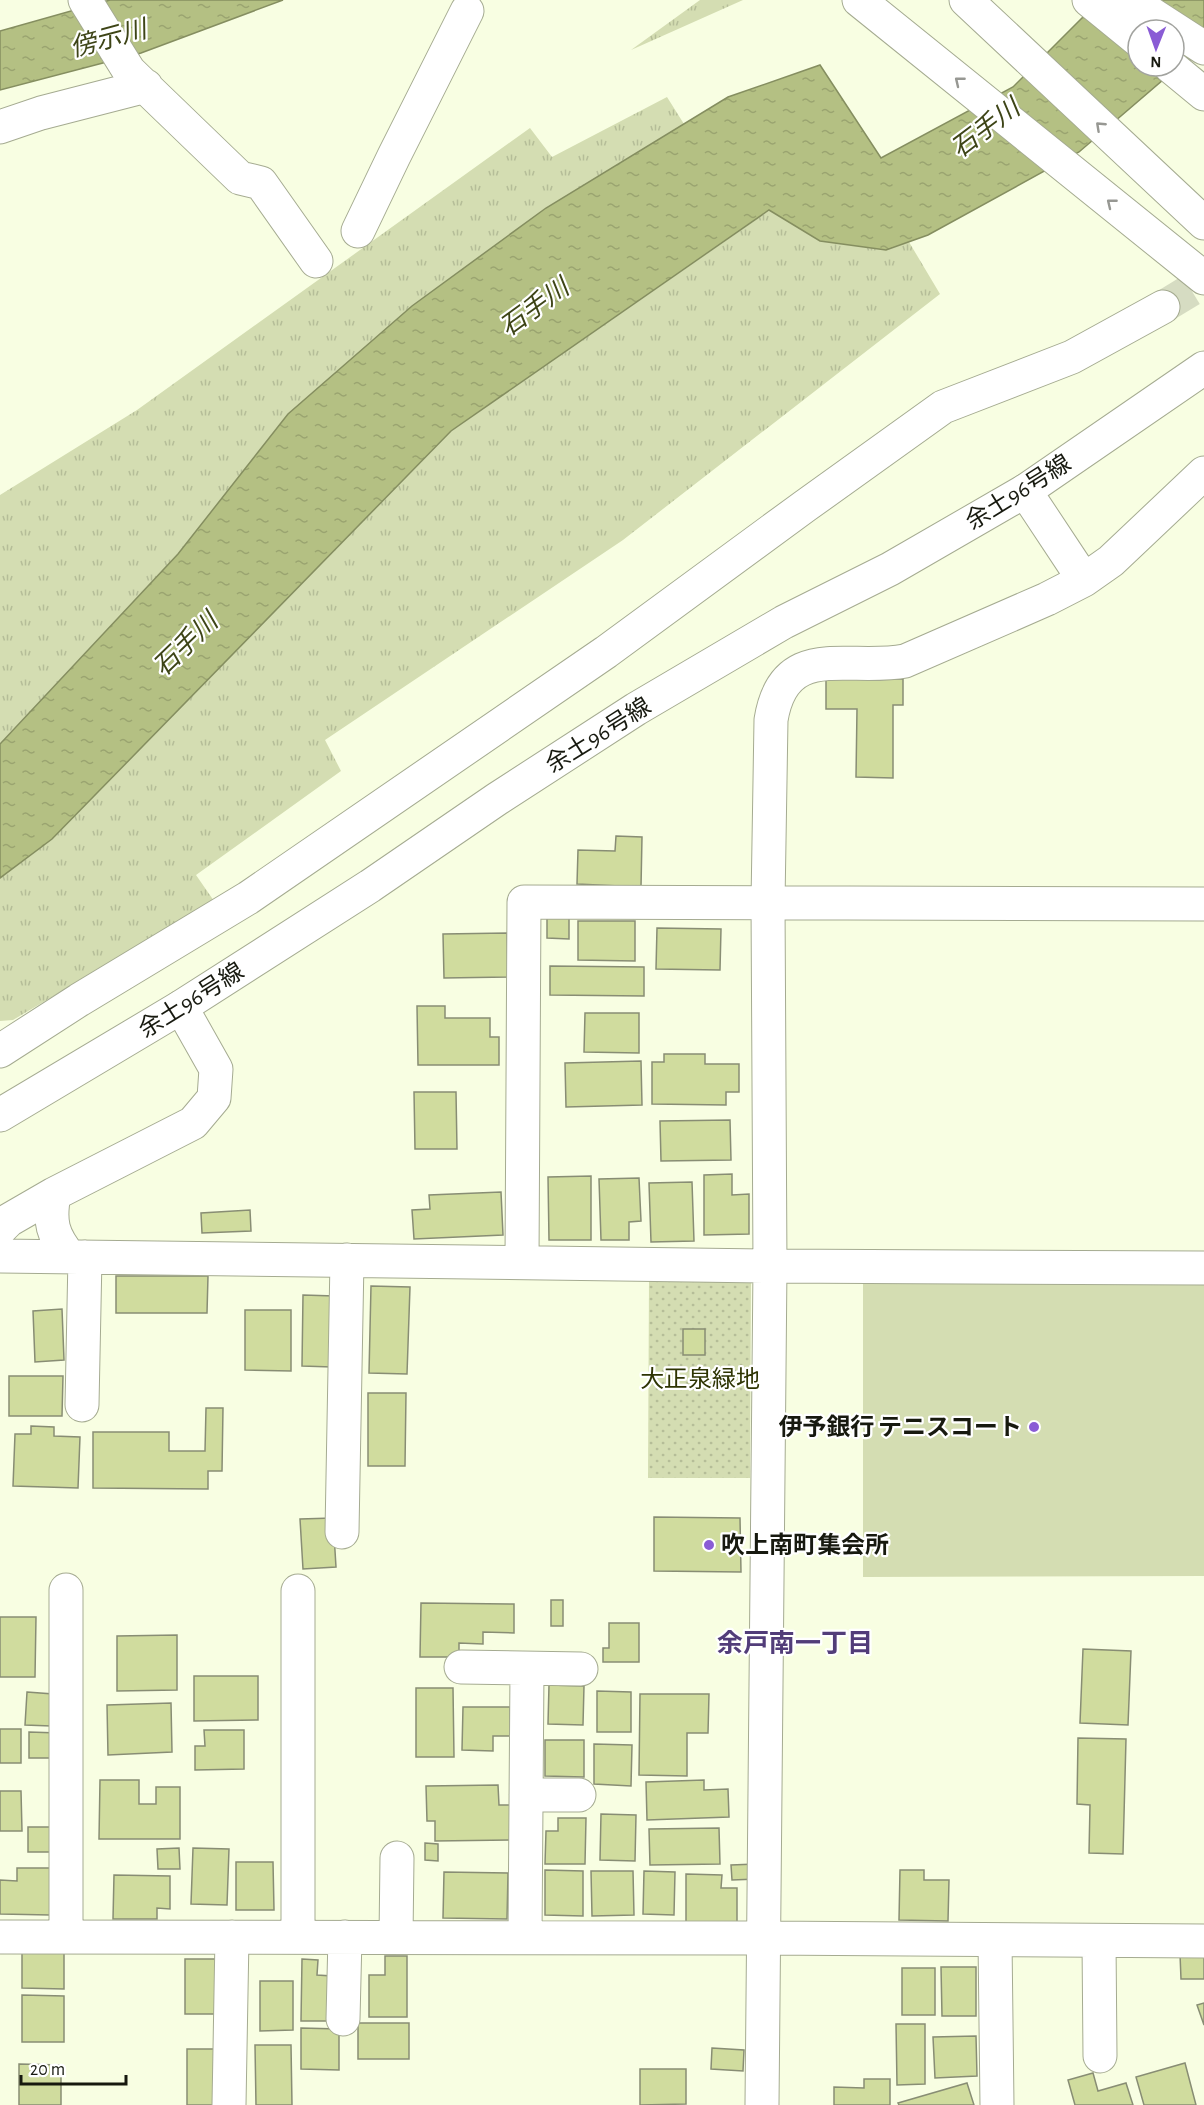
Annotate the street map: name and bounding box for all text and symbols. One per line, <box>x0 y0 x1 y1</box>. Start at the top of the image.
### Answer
water label: 傍示川 <box>67 15 152 62</box>
north arrow <box>1126 18 1186 78</box>
text: N <box>1150 54 1161 70</box>
one-way arrow <box>955 77 966 88</box>
water label: 石手川 <box>946 92 1027 163</box>
one-way arrow <box>1096 122 1107 133</box>
one-way arrow <box>1107 200 1118 211</box>
water label: 石手川 <box>495 272 576 341</box>
street label: 余土96号線 <box>961 450 1075 534</box>
water label: 石手川 <box>148 605 225 681</box>
street label: 余土96号線 <box>541 693 655 777</box>
street label: 余土96号線 <box>134 958 248 1042</box>
park label: 大正泉緑地 <box>640 1366 760 1392</box>
place label: 伊予銀行 テニスコート <box>778 1414 1022 1440</box>
marker: 伊予銀行 テニスコート <box>1027 1420 1041 1434</box>
place label: 吹上南町集会所 <box>721 1532 889 1558</box>
marker: 吹上南町集会所 <box>702 1538 716 1552</box>
district label: 余戸南一丁目 <box>717 1630 873 1657</box>
scale bar <box>21 2048 126 2086</box>
text: 20 m <box>30 2061 65 2079</box>

